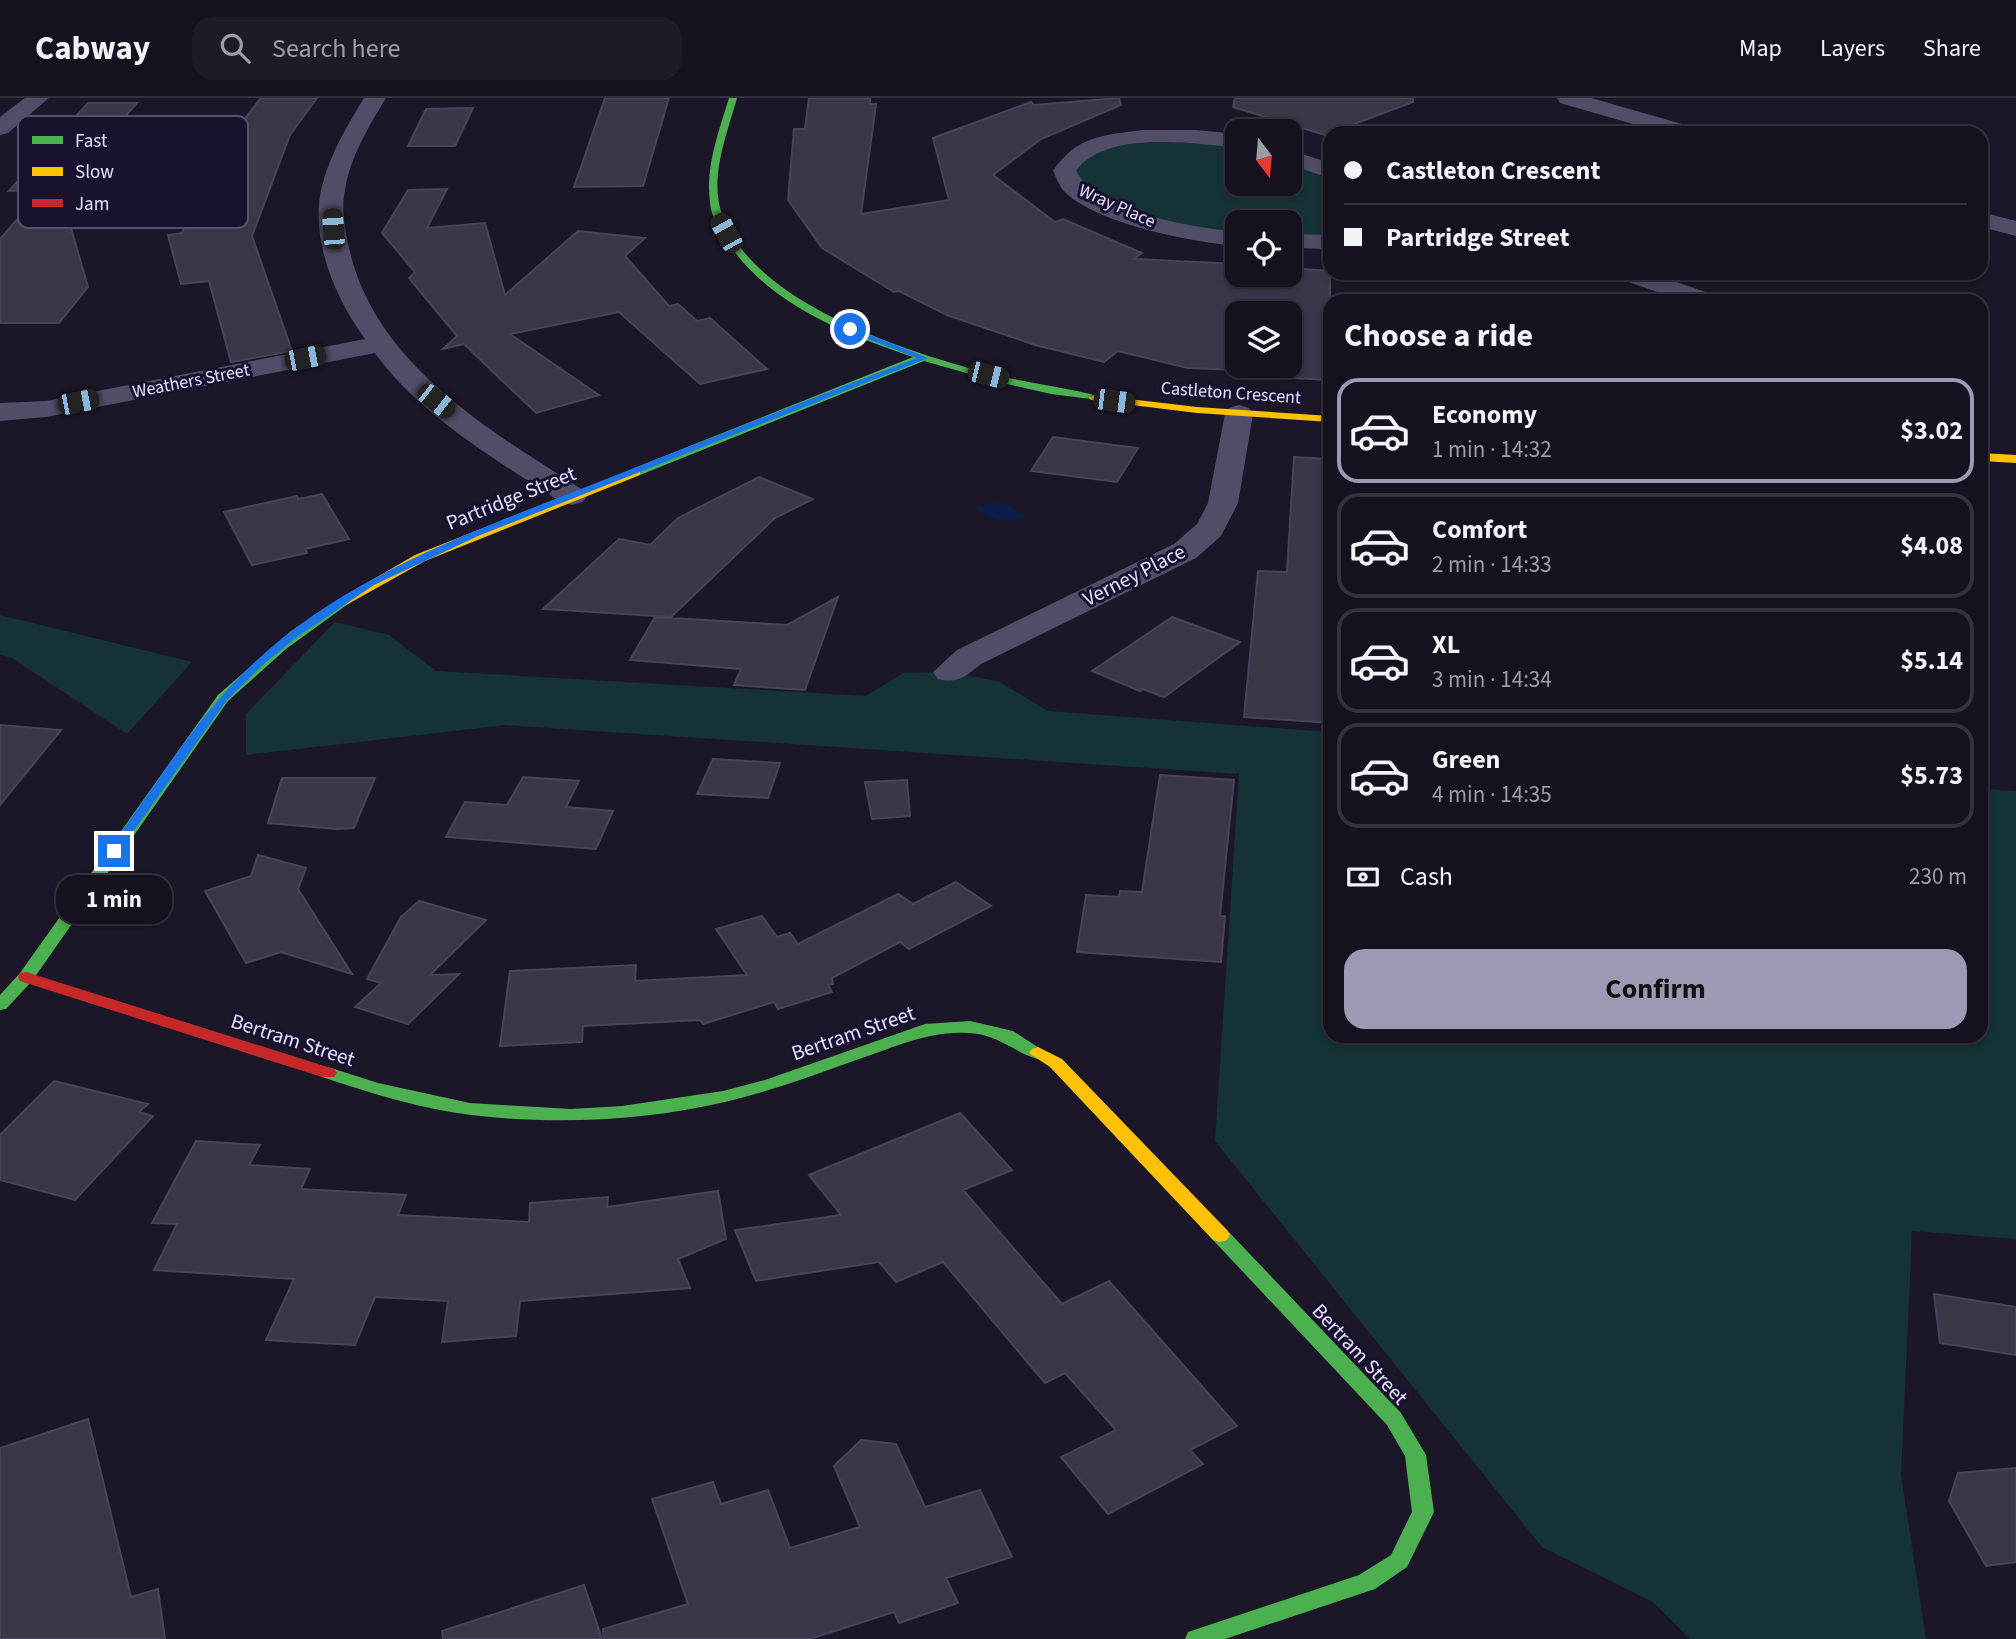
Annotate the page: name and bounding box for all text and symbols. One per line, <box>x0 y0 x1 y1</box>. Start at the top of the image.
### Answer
search box <box>192 17 682 80</box>
text: Cabway <box>35 25 150 72</box>
icon: search <box>216 29 254 67</box>
text: Search here <box>272 30 400 67</box>
text: Map <box>1739 31 1782 66</box>
text: Layers <box>1820 31 1885 66</box>
text: Share <box>1923 31 1981 66</box>
legend <box>18 116 248 228</box>
north arrow <box>1225 119 1302 196</box>
map controls <box>1225 119 1302 378</box>
text: Fast <box>75 128 108 155</box>
text: Castleton Crescent <box>1386 152 1600 189</box>
text: Slow <box>75 159 114 186</box>
street label: Wray Place <box>1075 178 1159 234</box>
text: Jam <box>75 191 109 218</box>
car <box>322 207 345 251</box>
car <box>707 210 746 256</box>
button: locate <box>1225 210 1302 287</box>
text: Partridge Street <box>1386 219 1570 256</box>
button: layers <box>1225 301 1302 378</box>
route start <box>834 313 866 345</box>
text: Choose a ride <box>1344 313 1533 359</box>
car <box>283 344 328 372</box>
street label: Weathers Street <box>130 357 252 405</box>
car <box>966 360 1011 390</box>
street label: Castleton Crescent <box>1160 376 1302 410</box>
car <box>413 380 460 422</box>
car <box>56 388 101 416</box>
car <box>1092 388 1137 414</box>
text: Economy <box>1432 396 1537 433</box>
icon: car <box>1348 399 1411 462</box>
text: $3.02 <box>1900 412 1963 449</box>
text: 1 min · 14:32 <box>1432 433 1552 466</box>
street label: Partridge Street <box>442 458 580 538</box>
text: Comfort <box>1432 511 1527 548</box>
icon: car <box>1348 514 1411 577</box>
text: $4.08 <box>1900 527 1963 564</box>
street label: Verney Place <box>1077 536 1191 614</box>
text: 2 min · 14:33 <box>1432 548 1552 581</box>
text: XL <box>1432 626 1460 663</box>
icon: car <box>1348 629 1411 692</box>
text: $5.14 <box>1900 642 1963 679</box>
text: 3 min · 14:34 <box>1432 663 1552 696</box>
text: Green <box>1432 741 1500 778</box>
icon: car <box>1348 744 1411 807</box>
text: $5.73 <box>1900 757 1963 794</box>
text: 4 min · 14:35 <box>1432 778 1552 811</box>
route end <box>98 835 130 867</box>
icon: cash <box>1344 858 1382 896</box>
text: Cash <box>1400 858 1453 895</box>
text: 230 m <box>1909 860 1967 893</box>
callout: 1 min <box>56 876 172 924</box>
text: 1 min <box>86 883 142 916</box>
button: Confirm <box>1344 949 1967 1029</box>
street label: Bertram Street <box>787 998 919 1068</box>
street label: Bertram Street <box>227 1006 359 1074</box>
street label: Bertram Street <box>1305 1297 1415 1411</box>

